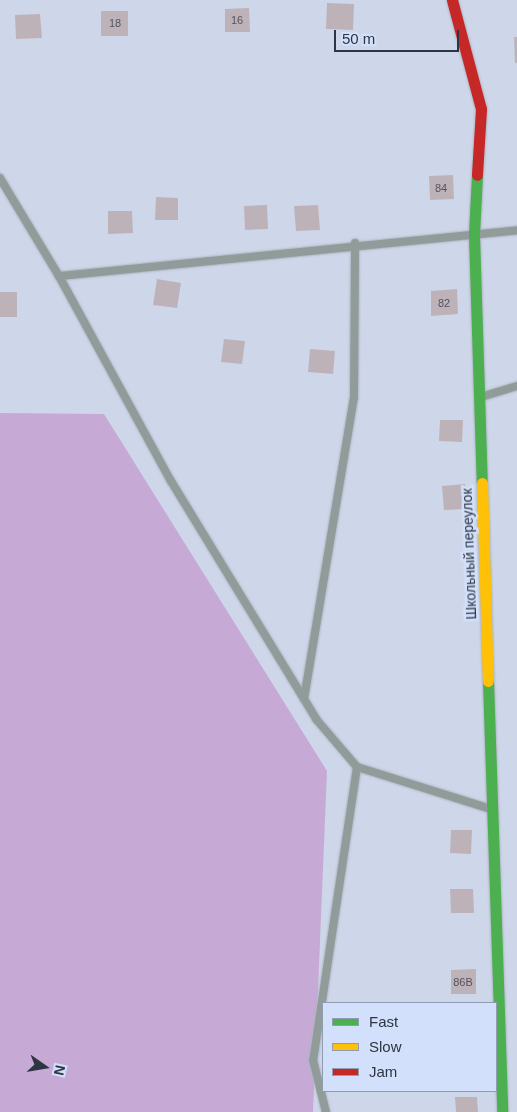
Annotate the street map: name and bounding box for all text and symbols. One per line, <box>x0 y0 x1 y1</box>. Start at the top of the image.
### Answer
house number: 16 <box>231 13 243 27</box>
house number: 18 <box>109 16 121 30</box>
scale bar <box>337 20 462 52</box>
text: 50 m <box>342 30 375 47</box>
house number: 84 <box>435 181 447 195</box>
house number: 82 <box>438 296 450 310</box>
street label: Школьный переулок <box>458 488 480 620</box>
house number: 86В <box>453 975 473 989</box>
legend <box>322 1002 497 1092</box>
text: Fast <box>369 1013 398 1030</box>
text: Slow <box>369 1038 402 1055</box>
north arrow <box>20 1042 70 1092</box>
text: Jam <box>369 1063 397 1080</box>
text: N <box>51 1064 69 1077</box>

